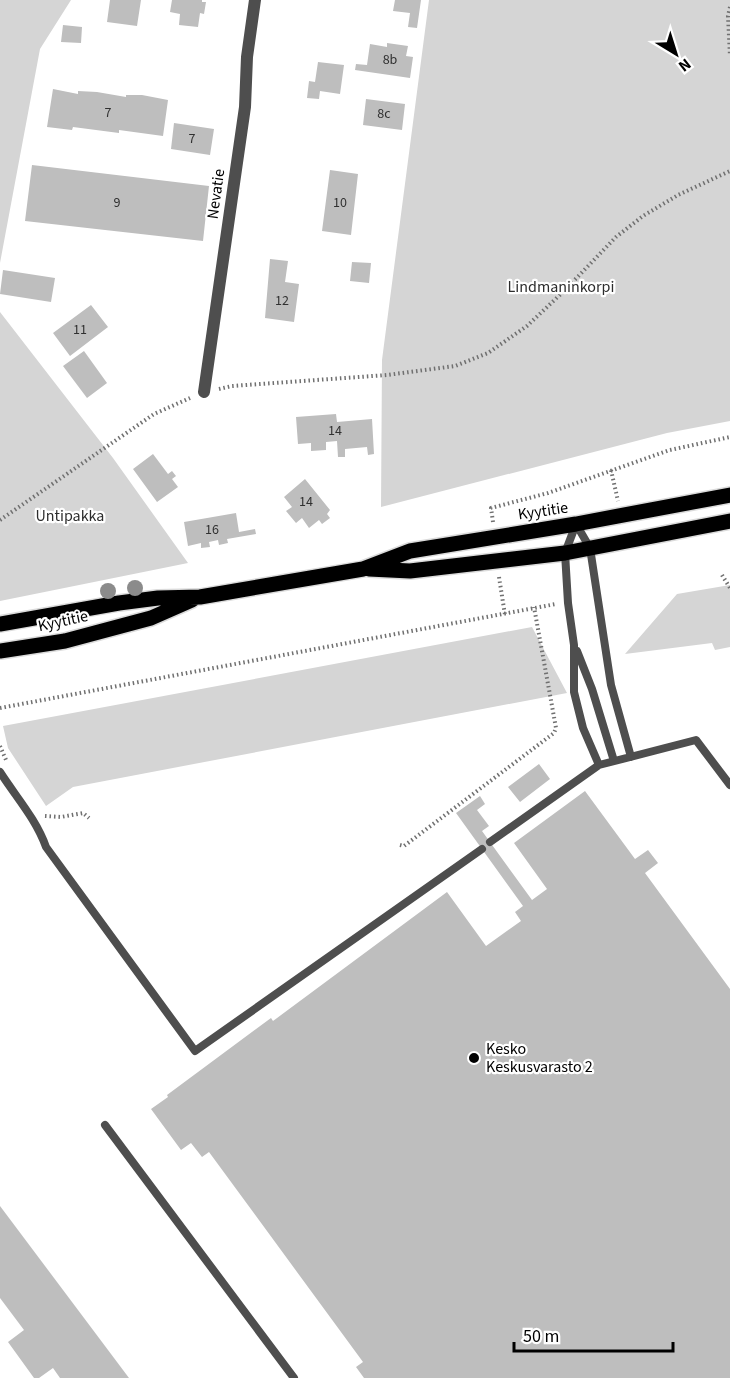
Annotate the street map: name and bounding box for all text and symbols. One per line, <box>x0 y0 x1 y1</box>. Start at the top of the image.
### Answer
north arrow <box>646 24 706 84</box>
house number: 8b <box>383 50 398 70</box>
text: N <box>674 53 696 77</box>
house number: 7 <box>105 103 112 123</box>
house number: 8c <box>377 104 391 124</box>
house number: 7 <box>189 129 196 149</box>
street label: Nevatie <box>202 167 230 221</box>
house number: 9 <box>114 193 121 213</box>
house number: 10 <box>333 193 347 213</box>
park label: Lindmaninkorpi <box>508 276 614 298</box>
house number: 12 <box>275 291 289 311</box>
house number: 11 <box>73 320 87 340</box>
house number: 14 <box>328 421 342 441</box>
house number: 14 <box>299 492 313 512</box>
street label: Kyytitie <box>516 497 570 525</box>
park label: Untipakka <box>36 505 104 527</box>
house number: 16 <box>205 520 219 540</box>
street label: Kyytitie <box>36 605 90 637</box>
place label: Kesko Keskusvarasto 2 <box>486 1038 593 1078</box>
marker: Kesko Keskusvarasto 2 <box>467 1051 481 1065</box>
scale bar <box>514 1315 673 1353</box>
text: 50 m <box>523 1324 559 1349</box>

